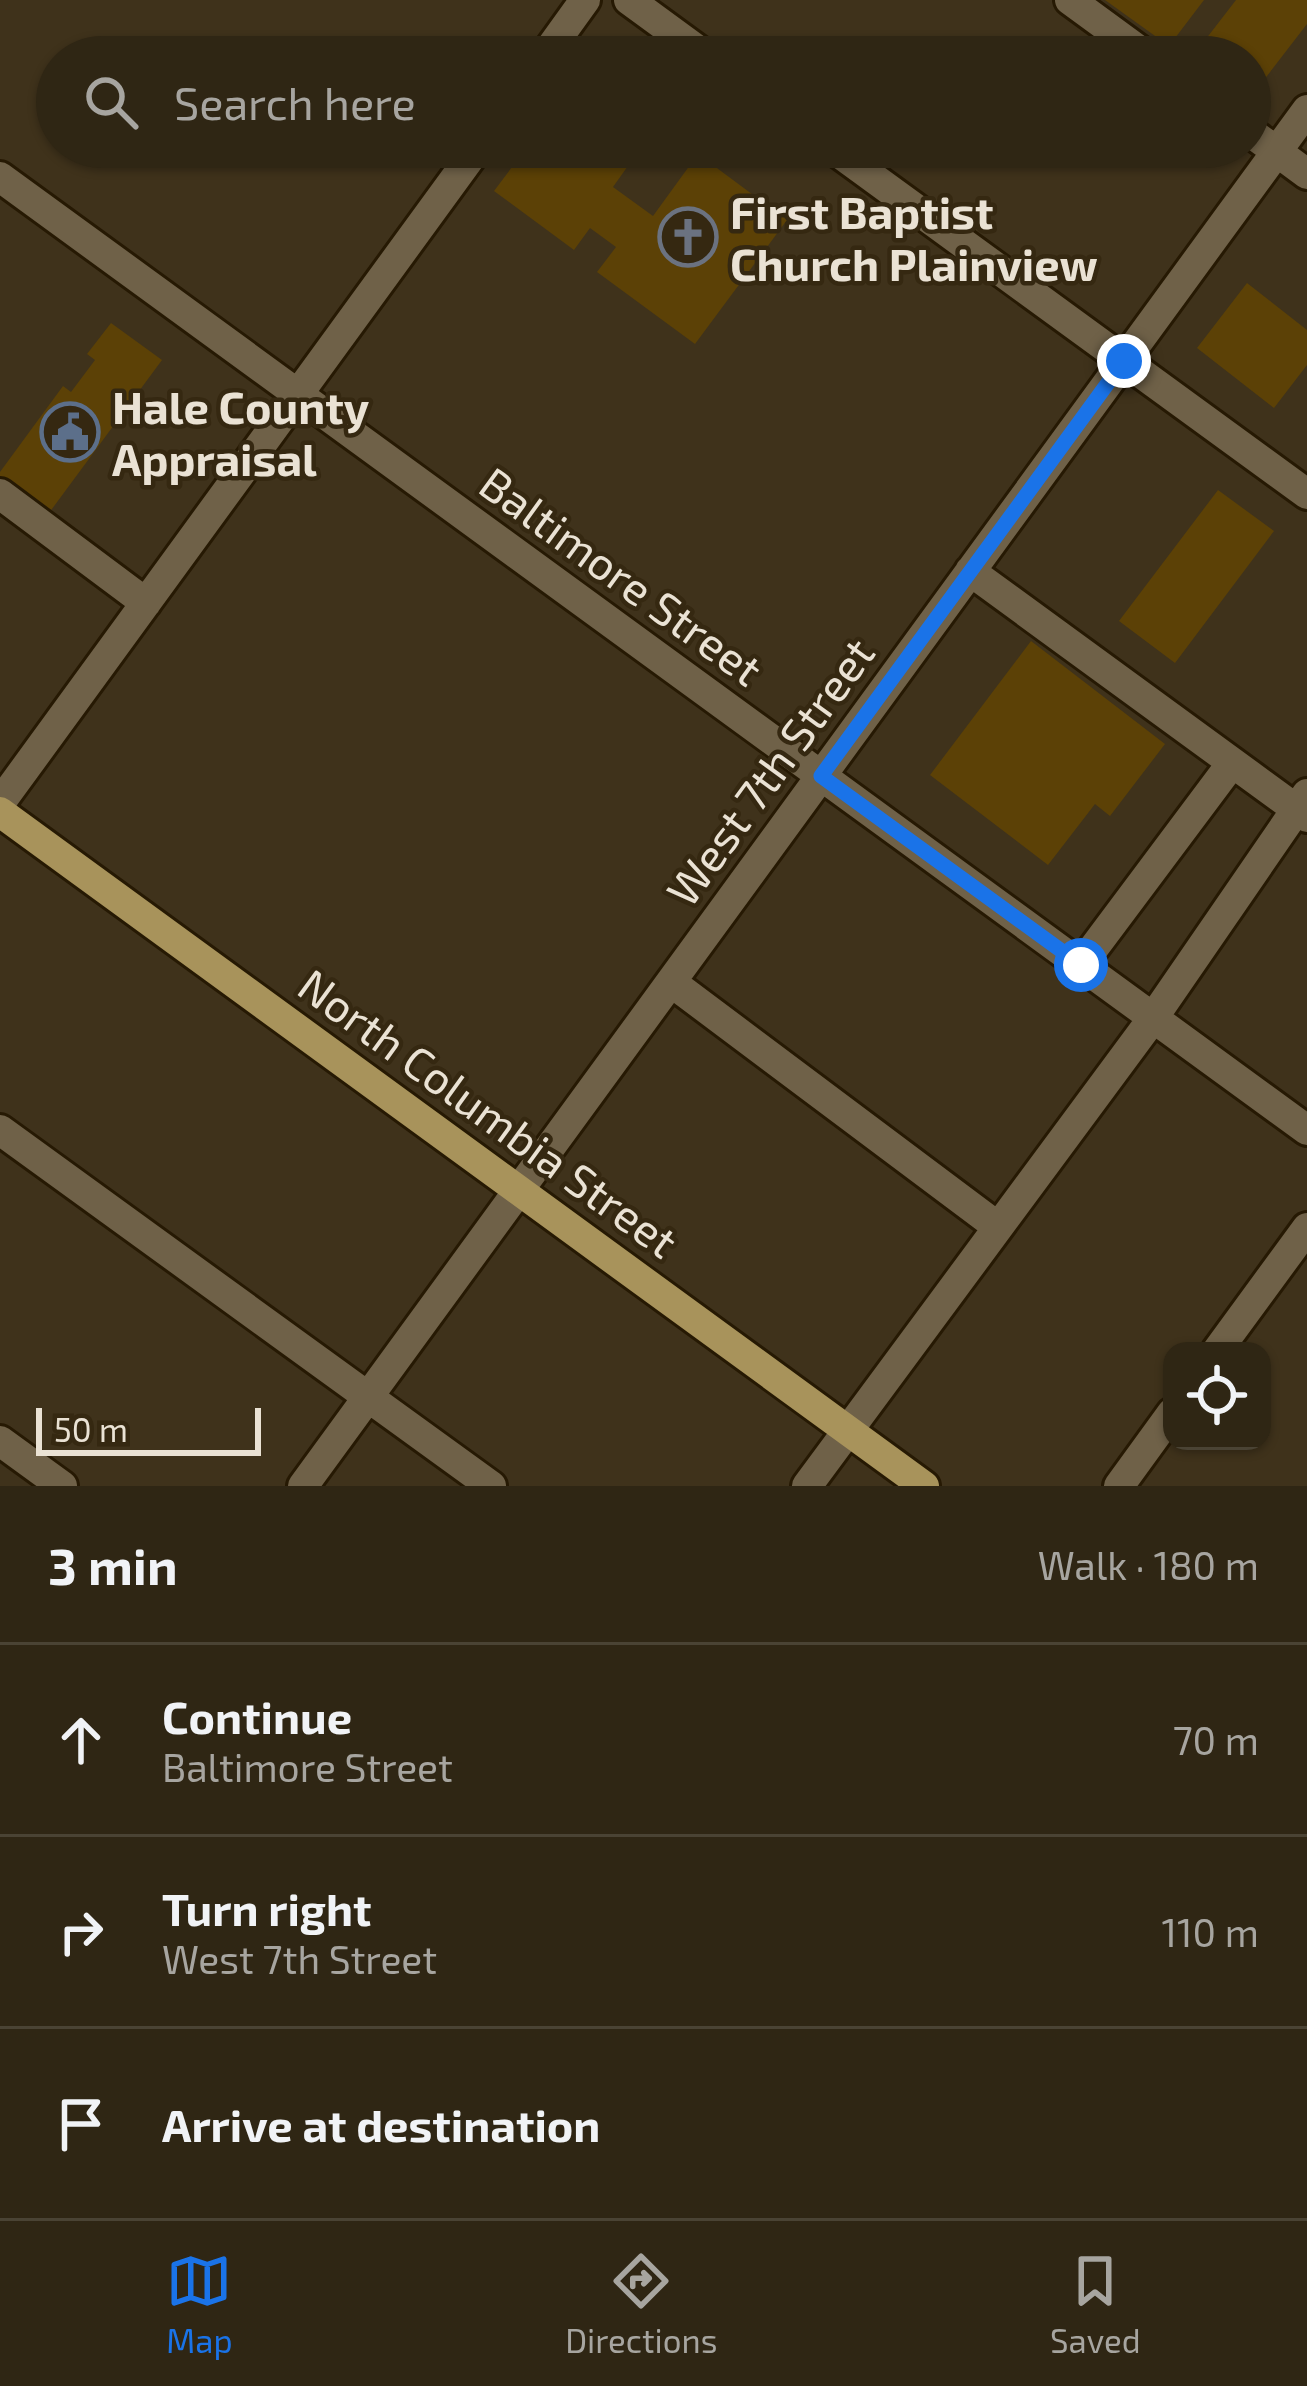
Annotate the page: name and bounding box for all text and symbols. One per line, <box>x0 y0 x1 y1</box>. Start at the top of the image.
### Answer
search box <box>36 36 1271 168</box>
icon: search <box>78 69 144 135</box>
text: Search here <box>174 75 416 129</box>
place label: First Baptist Church Plainview <box>730 184 1098 290</box>
church icon: First Baptist Church Plainview <box>657 206 719 268</box>
route end <box>1097 334 1151 388</box>
place label: Hale County Appraisal <box>112 379 370 485</box>
public building icon: Hale County Appraisal <box>39 401 101 463</box>
street label: Baltimore Street <box>470 455 774 695</box>
street label: West 7th Street <box>654 627 884 915</box>
route start <box>1054 938 1108 992</box>
street label: North Columbia Street <box>289 956 689 1268</box>
map controls <box>1163 1342 1271 1450</box>
button: locate <box>1163 1342 1271 1450</box>
scale bar <box>36 1402 261 1455</box>
text: 50 m <box>54 1409 128 1449</box>
text: 3 min <box>48 1534 178 1595</box>
text: Walk · 180 m <box>1038 1541 1259 1588</box>
text: Continue <box>162 1689 352 1743</box>
icon: ahead <box>48 1707 114 1773</box>
text: 70 m <box>1173 1716 1259 1763</box>
text: Baltimore Street <box>162 1743 453 1790</box>
text: Turn right <box>162 1881 371 1935</box>
icon: right <box>48 1899 114 1965</box>
text: 110 m <box>1162 1908 1259 1955</box>
text: West 7th Street <box>162 1935 437 1982</box>
icon: arrive <box>48 2091 114 2157</box>
text: Arrive at destination <box>162 2097 600 2151</box>
tab: Map <box>166 2248 233 2360</box>
tab: Directions <box>565 2248 717 2360</box>
tab: Saved <box>1050 2248 1141 2360</box>

